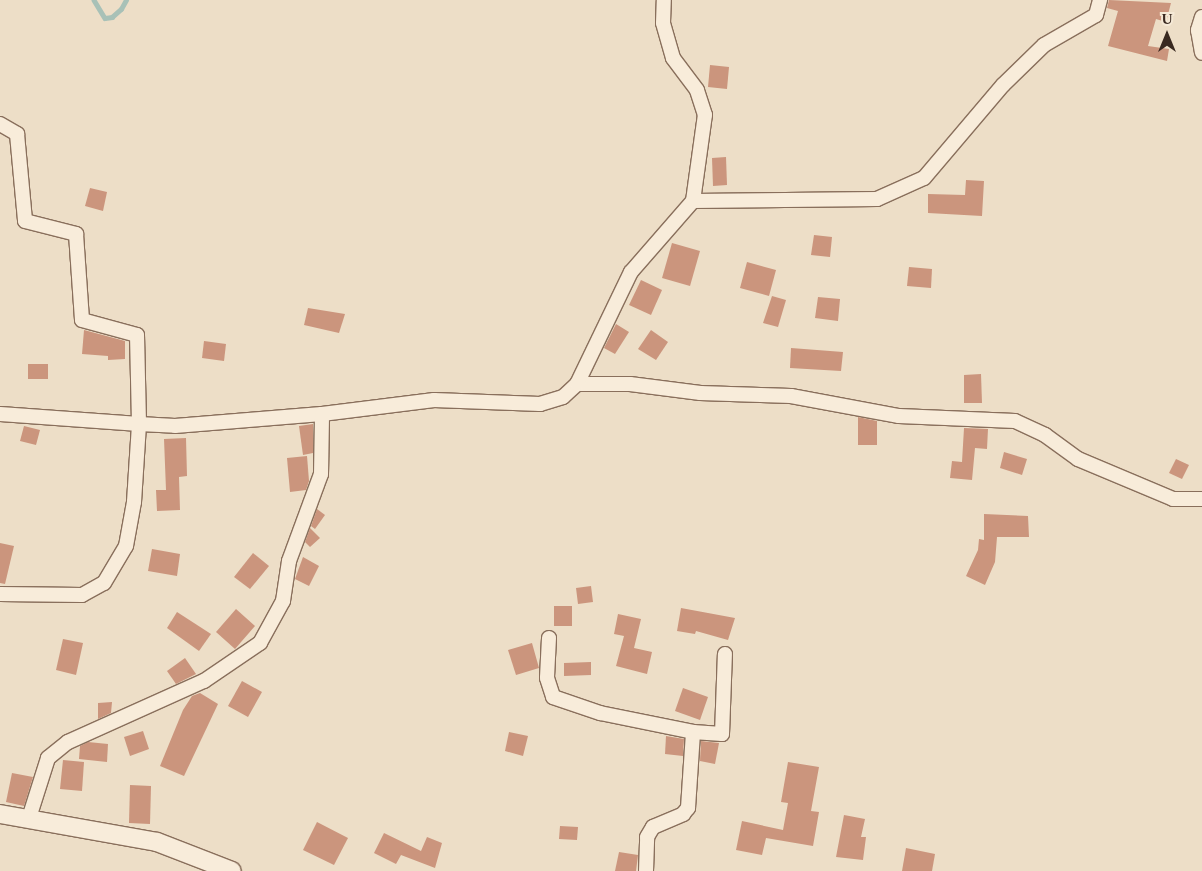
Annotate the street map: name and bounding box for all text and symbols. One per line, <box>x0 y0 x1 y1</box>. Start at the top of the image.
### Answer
text: U <box>1161 9 1173 30</box>
north arrow <box>1142 10 1192 60</box>

